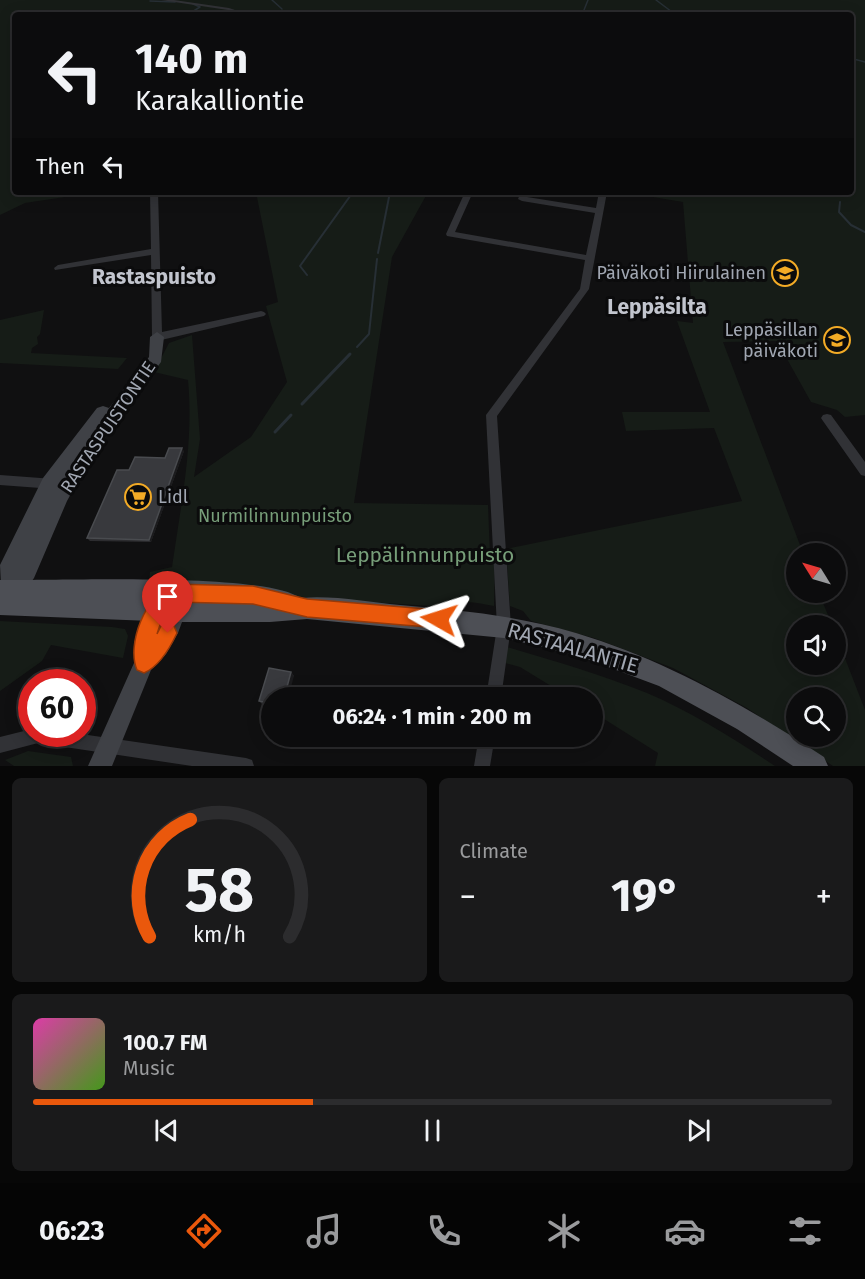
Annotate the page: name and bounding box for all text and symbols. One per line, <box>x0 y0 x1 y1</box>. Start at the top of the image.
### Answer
text: 140 m <box>135 34 248 84</box>
icon: left <box>36 36 114 114</box>
text: Karakalliontie <box>135 85 305 117</box>
icon: left <box>97 150 130 183</box>
text: Then <box>36 153 85 180</box>
school or university icon: Päiväkoti Hiirulainen <box>770 258 800 288</box>
place label: Päiväkoti Hiirulainen <box>597 262 766 284</box>
district label: Rastaspuisto <box>92 264 216 290</box>
district label: Leppäsilta <box>607 294 707 320</box>
place label: Leppäsillan päiväkoti <box>725 319 818 362</box>
school or university icon: Leppäsillan päiväkoti <box>822 325 852 355</box>
street label: RASTASPUISTONTIE <box>56 357 160 497</box>
supermarket icon: Lidl <box>123 482 153 512</box>
place label: Lidl <box>158 486 188 508</box>
park label: Nurmilinnunpuisto <box>198 505 352 527</box>
park label: Leppälinnunpuisto <box>336 542 514 568</box>
north arrow <box>786 543 846 603</box>
map controls <box>786 543 846 747</box>
pin <box>142 571 193 633</box>
icon: arrive <box>151 580 184 613</box>
position arrow <box>407 587 471 651</box>
button: sound <box>786 615 846 675</box>
street label: RASTAALANTIE <box>505 617 641 679</box>
speed limit sign: 60 <box>18 669 96 747</box>
button: search <box>786 687 846 747</box>
text: 06:24 · 1 min · 200 m <box>333 703 531 730</box>
text: Climate <box>460 839 528 863</box>
text: 58 <box>184 853 254 928</box>
text: 19° <box>611 869 681 923</box>
text: − <box>460 877 476 917</box>
text: + <box>816 877 832 917</box>
text: km/h <box>193 922 246 948</box>
text: 100.7 FM <box>123 1029 207 1056</box>
text: Music <box>123 1056 175 1080</box>
icon: previous <box>150 1114 183 1147</box>
icon: pause <box>416 1114 449 1147</box>
icon: next <box>682 1114 715 1147</box>
icon: directions <box>183 1210 225 1252</box>
icon: music <box>303 1210 345 1252</box>
icon: phone <box>423 1210 465 1252</box>
icon: climate <box>543 1210 585 1252</box>
icon: car <box>664 1210 706 1252</box>
icon: filters <box>784 1210 826 1252</box>
text: 06:23 <box>39 1215 104 1247</box>

